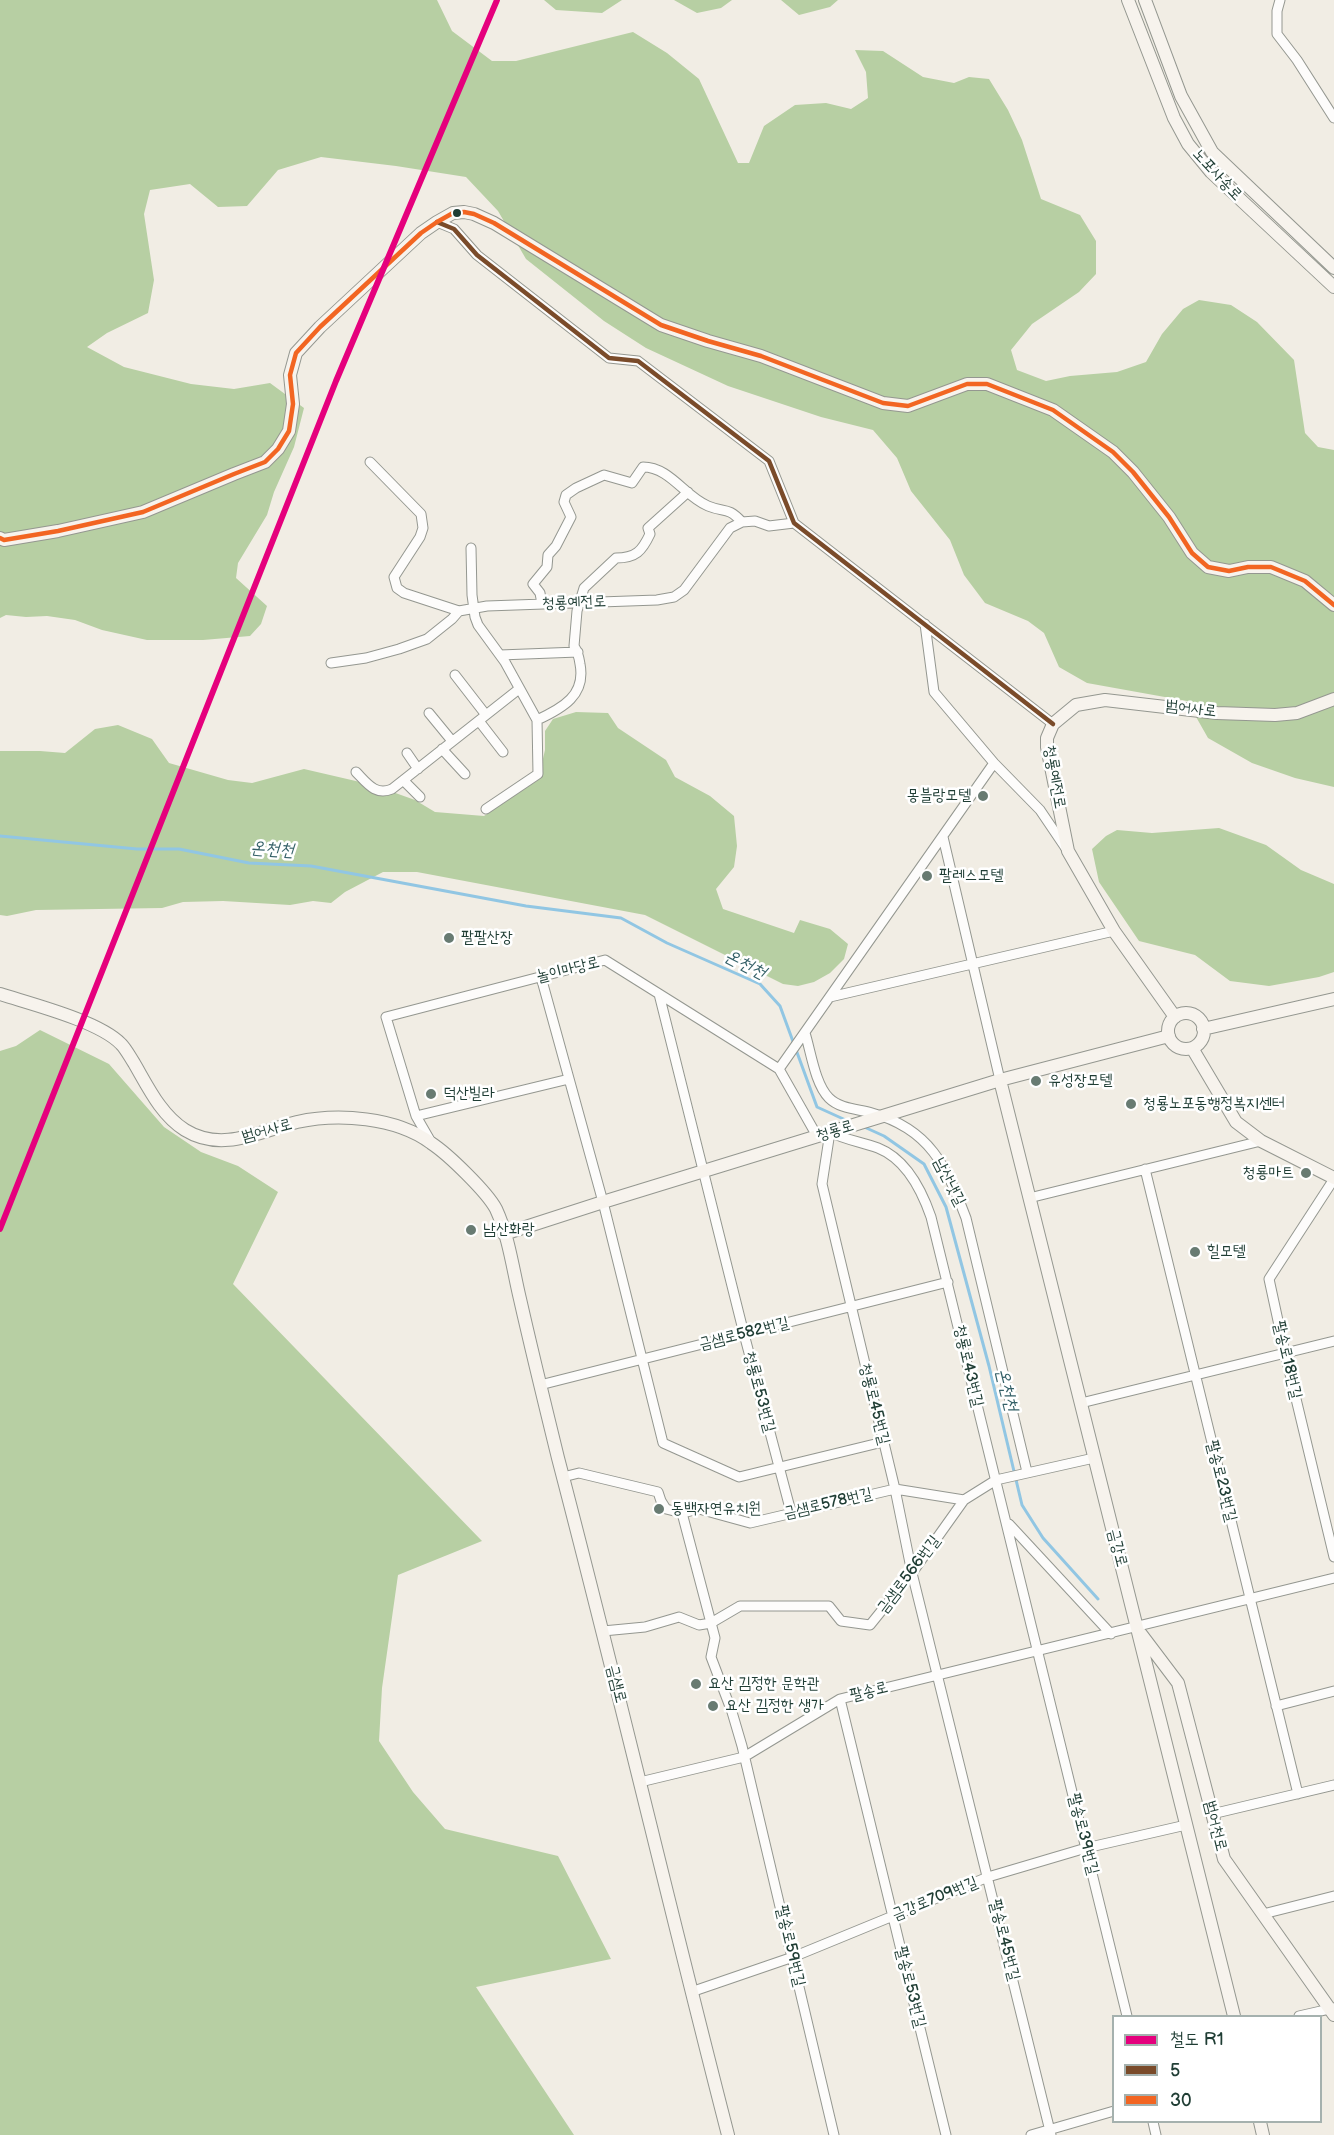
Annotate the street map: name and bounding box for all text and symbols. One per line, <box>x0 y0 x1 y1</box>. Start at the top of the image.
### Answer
street label: 노포사송로 <box>1188 145 1246 205</box>
unlabelled marker <box>451 207 463 219</box>
street label: 청룡예전로 <box>541 592 607 614</box>
street label: 범어사로 <box>1164 696 1218 722</box>
street label: 청룡예전로 <box>1039 744 1069 810</box>
place label: 몽블랑모텔 <box>907 786 971 806</box>
marker: 몽블랑모텔 <box>976 789 990 803</box>
water label: 온천천 <box>250 838 294 862</box>
place label: 팔레스모텔 <box>939 866 1003 886</box>
marker: 팔레스모텔 <box>920 869 934 883</box>
place label: 팔팔산장 <box>461 928 512 948</box>
marker: 팔팔산장 <box>442 931 456 945</box>
water label: 온천천 <box>721 946 769 984</box>
street label: 놀이마당로 <box>534 953 602 987</box>
place label: 유성장모텔 <box>1048 1071 1112 1091</box>
marker: 유성장모텔 <box>1029 1074 1043 1088</box>
place label: 덕산빌라 <box>443 1084 494 1104</box>
marker: 덕산빌라 <box>424 1087 438 1101</box>
place label: 청룡노포동행정복지센터 <box>1143 1094 1285 1114</box>
marker: 청룡노포동행정복지센터 <box>1124 1097 1138 1111</box>
street label: 범어사로 <box>240 1115 294 1147</box>
street label: 청룡로 <box>814 1116 856 1146</box>
street label: 남산냇길 <box>929 1155 969 1209</box>
place label: 청룡마트 <box>1242 1163 1294 1183</box>
marker: 청룡마트 <box>1299 1166 1313 1180</box>
place label: 남산화랑 <box>483 1220 534 1240</box>
marker: 남산화랑 <box>464 1223 478 1237</box>
place label: 힐모텔 <box>1207 1242 1246 1262</box>
marker: 힐모텔 <box>1188 1245 1202 1259</box>
street label: 금샘로582번길 <box>697 1314 791 1354</box>
street label: 팔송로18번길 <box>1269 1319 1305 1401</box>
street label: 청룡로43번길 <box>949 1323 987 1409</box>
street label: 청룡로53번길 <box>739 1349 779 1435</box>
street label: 청룡로45번길 <box>855 1361 893 1447</box>
water label: 온천천 <box>990 1366 1022 1414</box>
street label: 팔송로23번길 <box>1202 1438 1240 1524</box>
street label: 금샘로578번길 <box>782 1484 874 1524</box>
place label: 동백자연유치원 <box>671 1499 761 1519</box>
marker: 동백자연유치원 <box>652 1502 666 1516</box>
street label: 금강로 <box>1103 1527 1131 1569</box>
street label: 금샘로566번길 <box>873 1532 945 1618</box>
street label: 금샘로 <box>602 1663 630 1705</box>
place label: 요산 김정한 문학관 <box>708 1674 820 1694</box>
marker: 요산 김정한 문학관 <box>689 1677 703 1691</box>
street label: 팔송로 <box>848 1678 890 1706</box>
place label: 요산 김정한 생가 <box>725 1696 824 1716</box>
marker: 요산 김정한 생가 <box>706 1699 720 1713</box>
street label: 팔송로39번길 <box>1064 1791 1102 1877</box>
street label: 범어천로 <box>1199 1799 1231 1853</box>
street label: 금강로709번길 <box>889 1873 981 1925</box>
street label: 팔송로45번길 <box>985 1897 1023 1983</box>
street label: 팔송로59번길 <box>771 1904 809 1988</box>
street label: 팔송로53번길 <box>891 1944 929 2030</box>
legend <box>1112 2015 1322 2123</box>
text: 철도 R1 <box>1170 2029 1224 2050</box>
text: 5 <box>1170 2060 1180 2081</box>
text: 30 <box>1170 2090 1192 2111</box>

